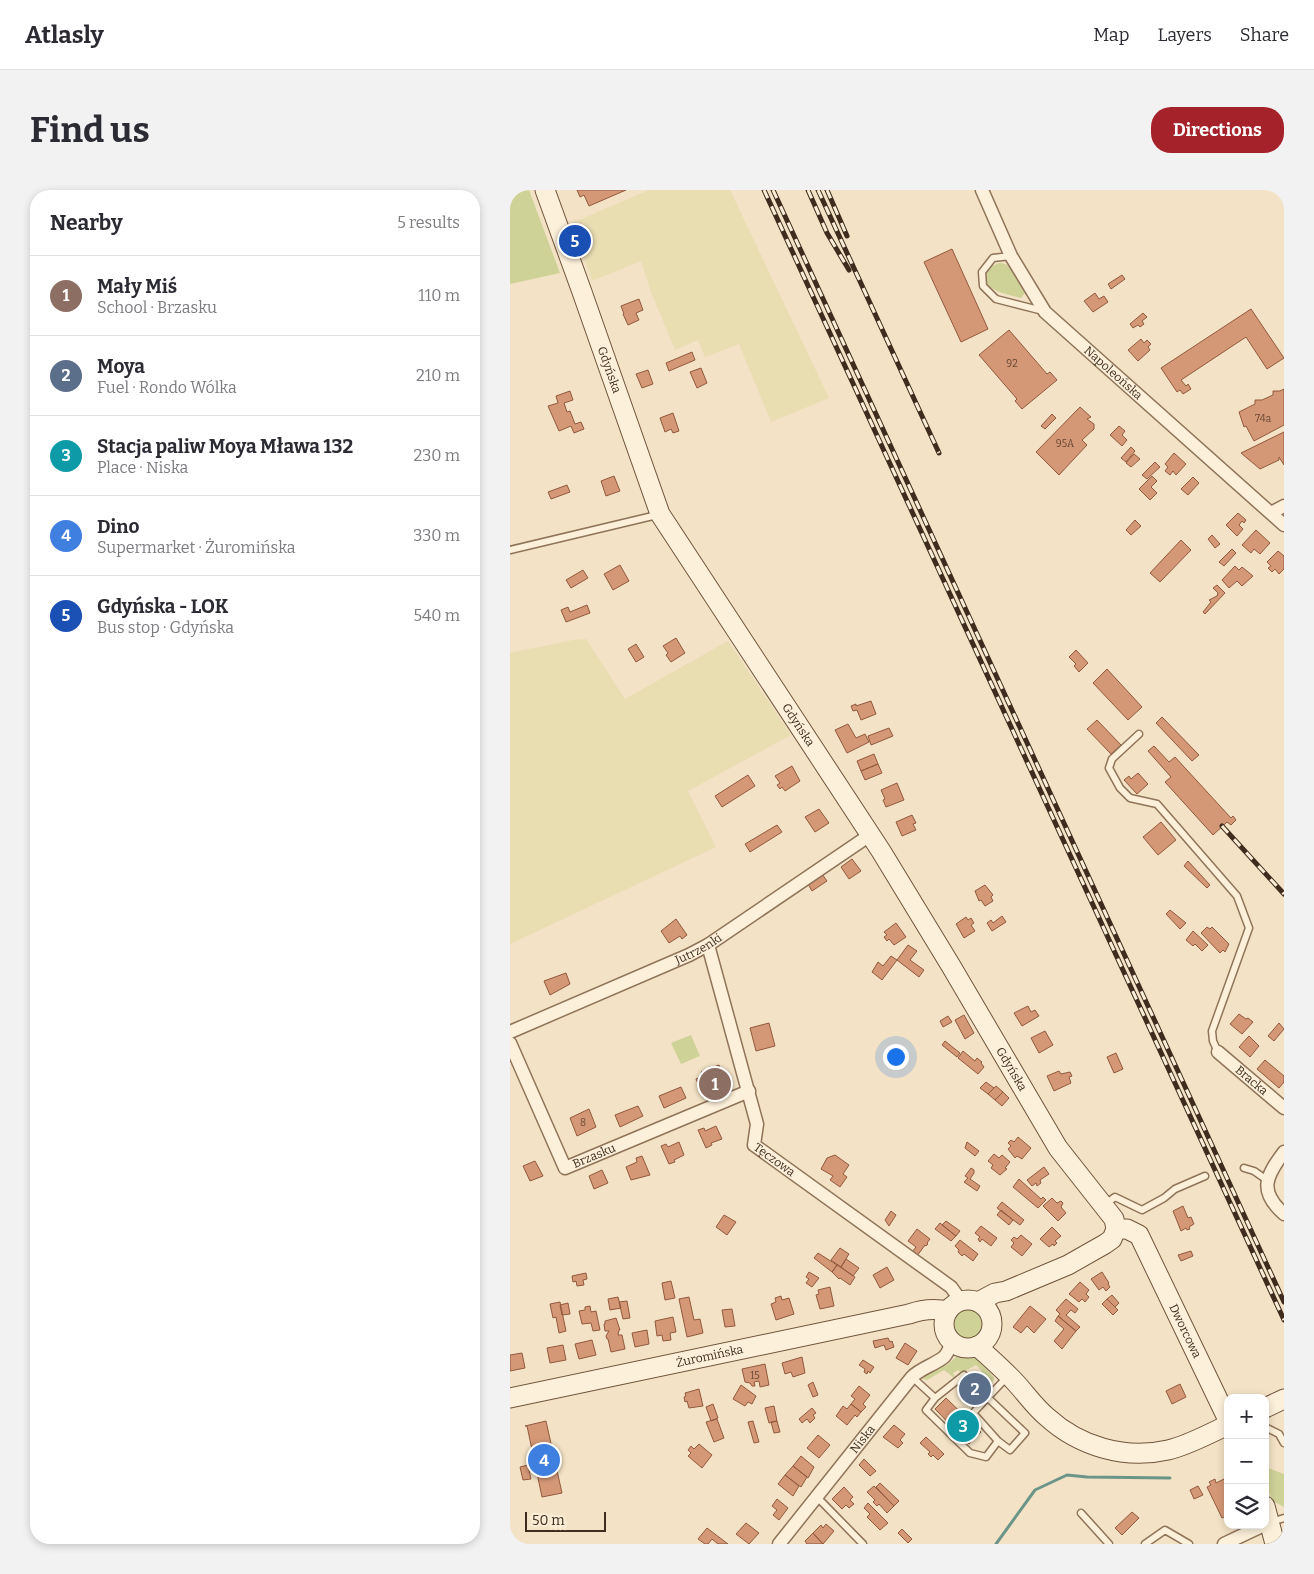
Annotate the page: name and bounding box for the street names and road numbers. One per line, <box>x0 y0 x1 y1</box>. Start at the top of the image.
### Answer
street label: Napoleońska <box>1081 343 1146 403</box>
street label: Gdyńska <box>595 345 624 395</box>
street label: Gdyńska <box>779 701 818 749</box>
street label: Jutrzenki <box>672 930 725 968</box>
street label: Gdyńska <box>993 1045 1030 1094</box>
street label: Bracka <box>1233 1063 1271 1098</box>
street label: Tęczowa <box>751 1140 798 1180</box>
street label: Brzasku <box>571 1141 618 1171</box>
street label: Dworcowa <box>1166 1302 1204 1361</box>
street label: Żuromińska <box>675 1342 745 1370</box>
street label: Niska <box>847 1422 878 1456</box>

